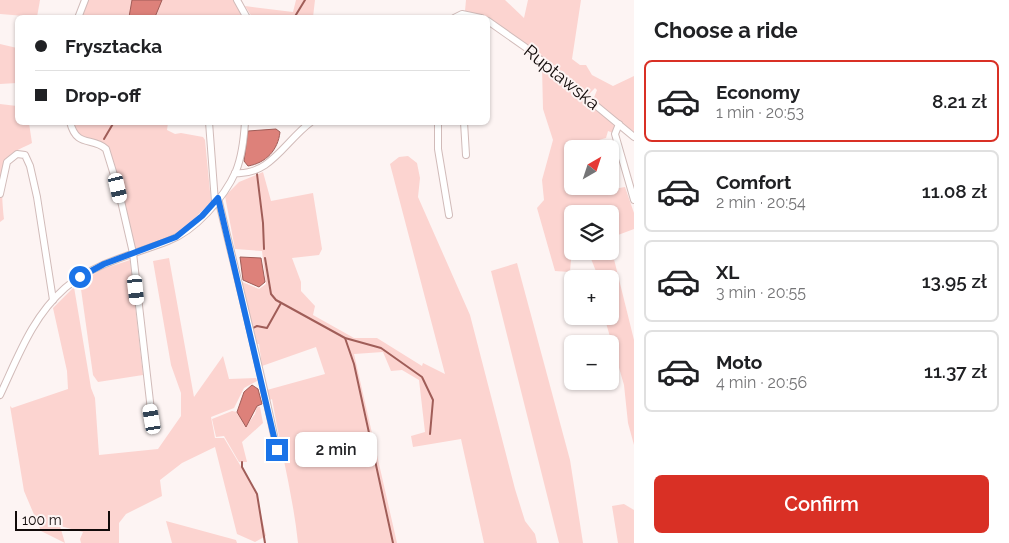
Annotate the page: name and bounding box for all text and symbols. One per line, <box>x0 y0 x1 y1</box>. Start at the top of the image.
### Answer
text: Choose a ride <box>654 17 798 43</box>
text: Frysztacka <box>65 35 162 57</box>
street label: Ruptawska <box>520 40 604 114</box>
icon: car <box>656 79 701 124</box>
text: Economy <box>716 81 800 103</box>
text: Drop-off <box>65 84 141 106</box>
text: 8.21 zł <box>932 90 987 112</box>
text: 1 min · 20:53 <box>716 103 804 122</box>
north arrow <box>564 140 619 195</box>
map controls <box>564 140 619 390</box>
icon: car <box>656 169 701 214</box>
text: Comfort <box>716 171 791 193</box>
car <box>107 172 128 204</box>
text: 11.08 zł <box>922 180 987 202</box>
text: 2 min · 20:54 <box>716 193 806 212</box>
button: layers <box>564 205 619 260</box>
icon: car <box>656 259 701 304</box>
text: XL <box>716 261 739 283</box>
route start <box>69 266 91 288</box>
button: + <box>564 270 619 325</box>
text: 13.95 zł <box>922 270 987 292</box>
car <box>126 274 145 306</box>
text: 3 min · 20:55 <box>716 283 806 302</box>
button: − <box>564 335 619 390</box>
icon: car <box>656 349 701 394</box>
text: Moto <box>716 351 762 373</box>
text: 11.37 zł <box>924 360 987 382</box>
text: 4 min · 20:56 <box>716 373 807 392</box>
car <box>142 403 161 435</box>
callout: 2 min <box>294 432 377 468</box>
route end <box>266 439 288 461</box>
text: 2 min <box>316 440 357 459</box>
button: Confirm <box>654 475 989 533</box>
scale bar <box>15 508 110 531</box>
text: 100 m <box>22 512 62 528</box>

